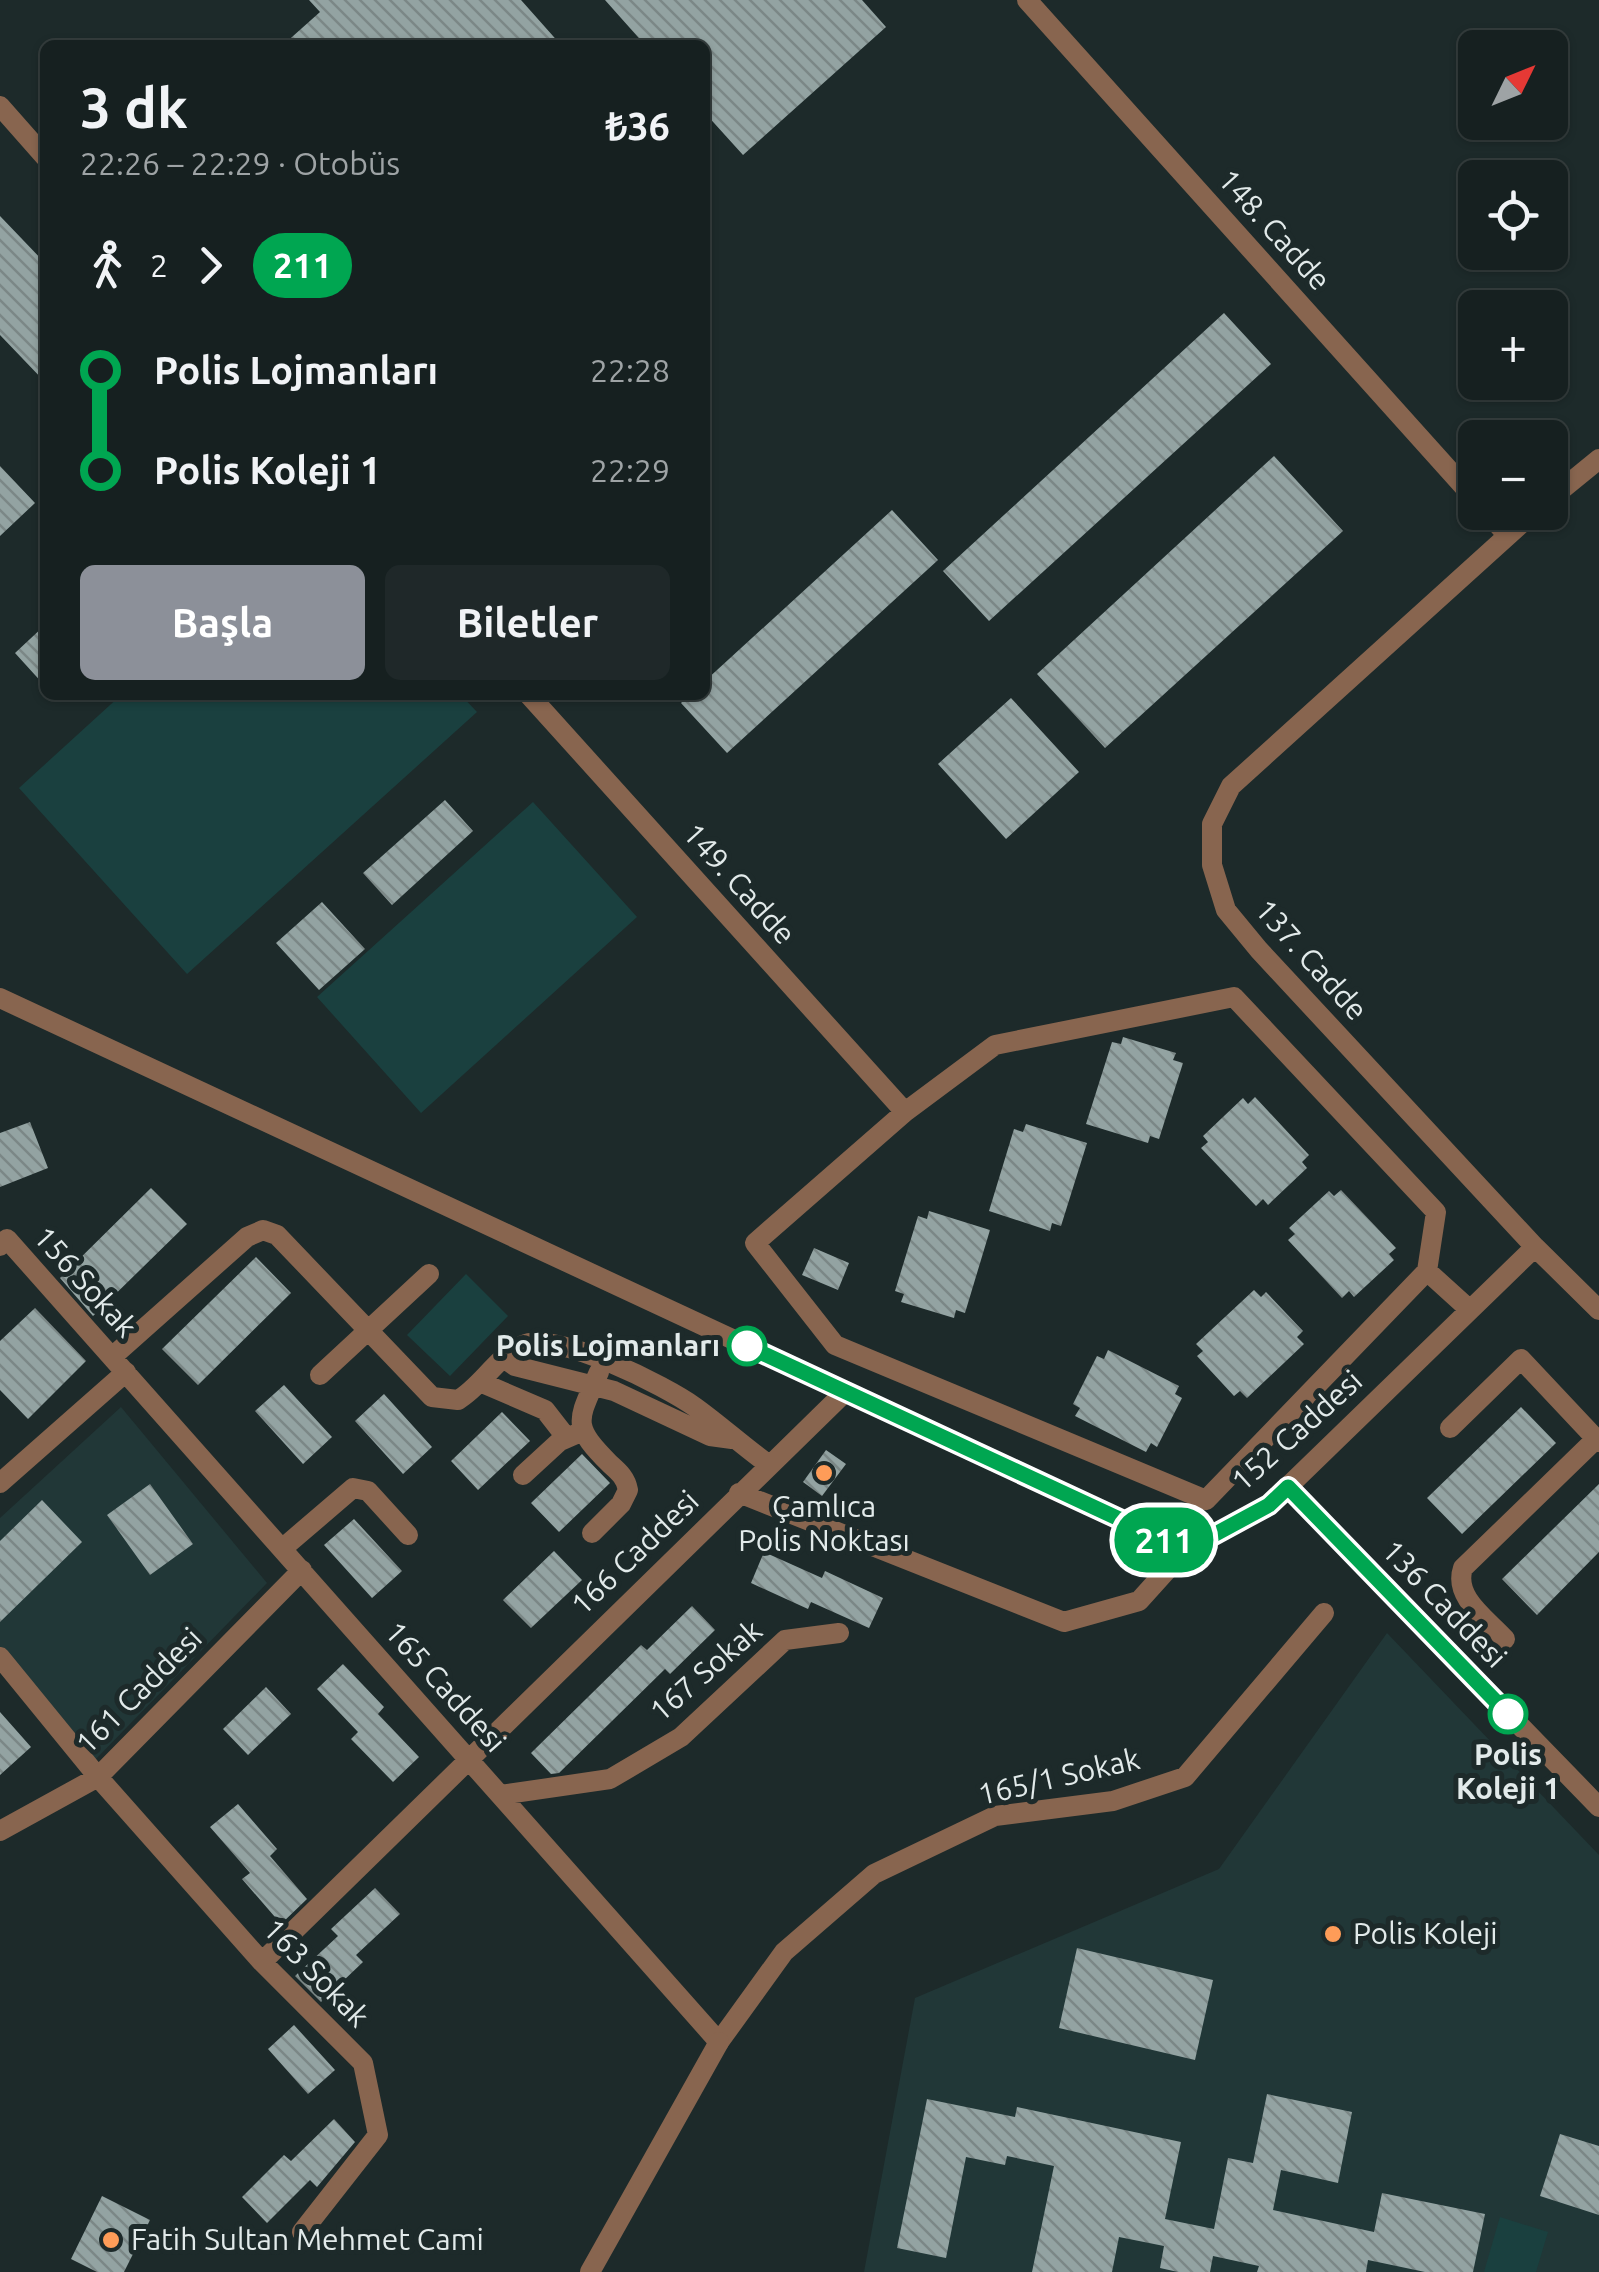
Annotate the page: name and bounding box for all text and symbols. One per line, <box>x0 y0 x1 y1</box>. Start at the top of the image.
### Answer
north arrow <box>1458 30 1568 140</box>
map controls <box>1458 30 1568 530</box>
text: 3 dk <box>80 77 188 138</box>
text: ₺36 <box>605 105 670 147</box>
text: 22:26 – 22:29 · Otobüs <box>80 145 400 181</box>
button: locate <box>1458 160 1568 270</box>
street label: 148. Cadde <box>1212 162 1338 297</box>
icon: walk <box>80 238 135 293</box>
icon: forward <box>183 238 238 293</box>
text: 211 <box>273 245 332 285</box>
text: 2 <box>150 247 168 283</box>
button: + <box>1458 290 1568 400</box>
text: Polis Lojmanları <box>154 349 438 391</box>
text: 22:28 <box>590 352 670 388</box>
button: − <box>1458 420 1568 530</box>
text: Polis Koleji 1 <box>154 449 381 491</box>
text: 22:29 <box>590 452 670 488</box>
button: Başla <box>80 565 365 680</box>
button: Biletler <box>385 565 670 680</box>
street label: 149. Cadde <box>677 816 803 951</box>
street label: 137. Cadde <box>1249 892 1375 1027</box>
street label: 156 Sokak <box>27 1219 144 1343</box>
marker: Polis Lojmanları <box>728 1327 766 1365</box>
place label: Polis Lojmanları <box>496 1328 720 1362</box>
street label: 152 Caddesi <box>1224 1363 1368 1498</box>
marker: Çamlıca Polis Noktası <box>813 1462 835 1484</box>
street label: 166 Caddesi <box>564 1483 705 1621</box>
place label: Çamlıca Polis Noktası <box>738 1489 910 1557</box>
line badge: 211 <box>1106 1508 1222 1572</box>
text: 211 <box>1134 1520 1194 1560</box>
street label: 136 Caddesi <box>1376 1533 1514 1674</box>
street label: 167 Sokak <box>643 1613 768 1728</box>
street label: 165 Caddesi <box>378 1614 513 1758</box>
street label: 161 Caddesi <box>68 1620 208 1760</box>
marker: Polis Koleji 1 <box>1489 1695 1527 1733</box>
place label: Polis Koleji 1 <box>1456 1737 1560 1805</box>
street label: 165/1 Sokak <box>975 1741 1143 1811</box>
street label: 163 Sokak <box>257 1911 376 2033</box>
place label: Polis Koleji <box>1353 1916 1498 1950</box>
marker: Polis Koleji <box>1322 1923 1344 1945</box>
place label: Fatih Sultan Mehmet Cami <box>131 2222 484 2256</box>
marker: Fatih Sultan Mehmet Cami <box>100 2229 122 2251</box>

